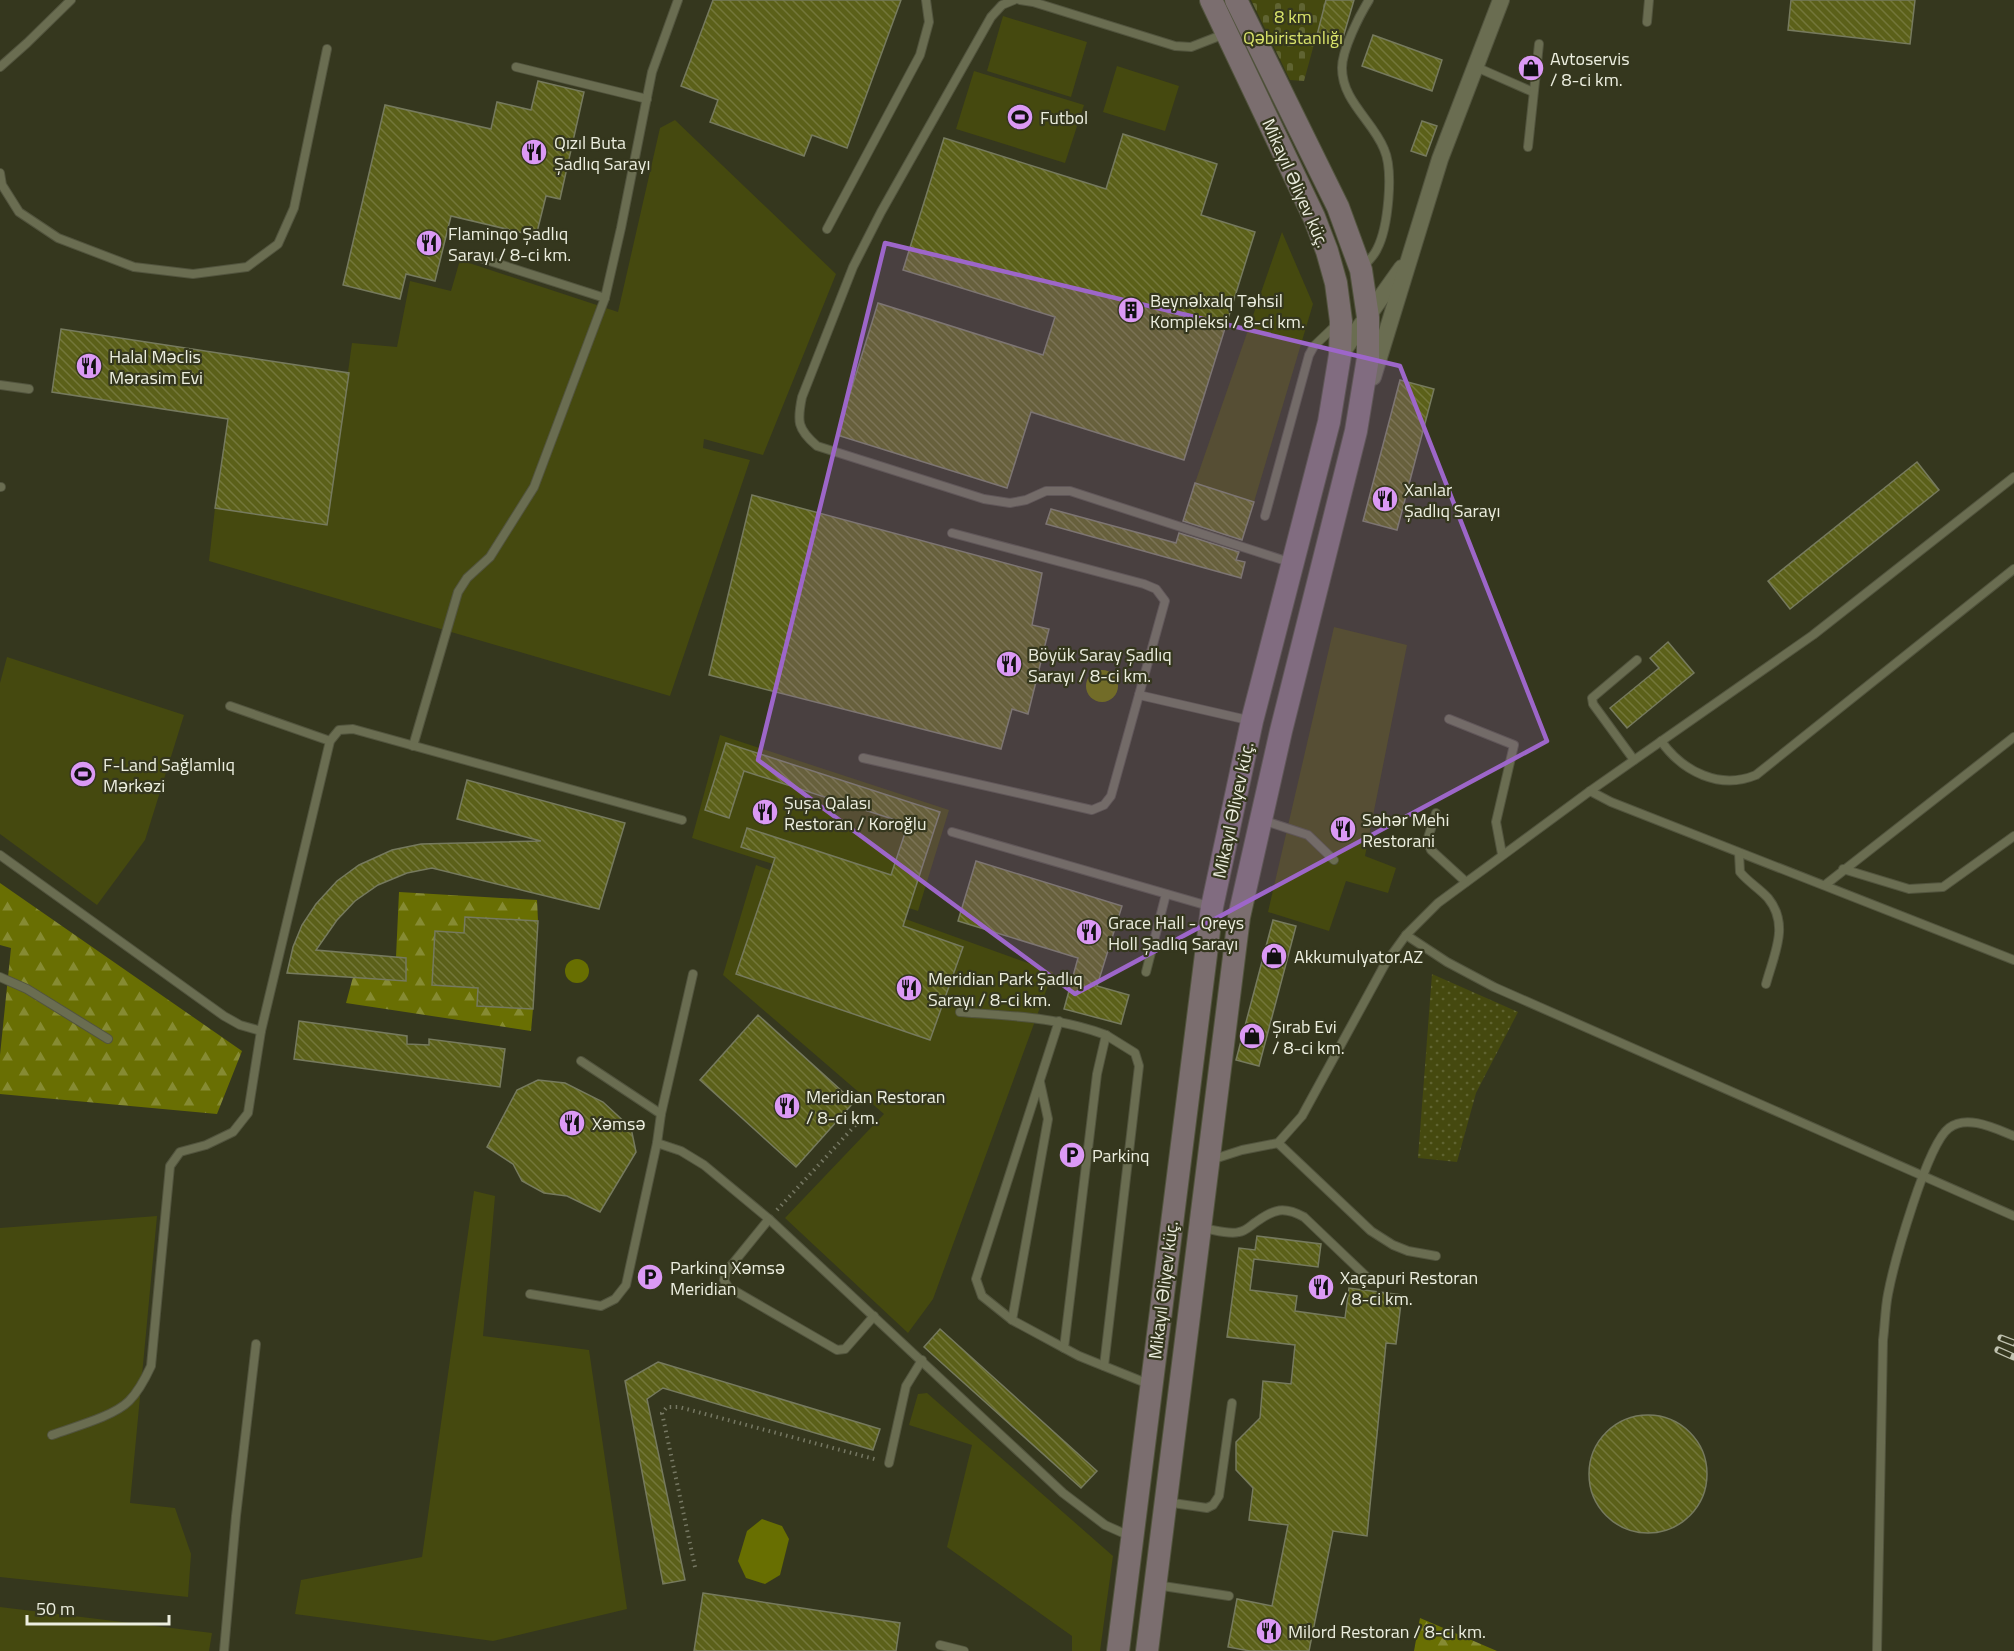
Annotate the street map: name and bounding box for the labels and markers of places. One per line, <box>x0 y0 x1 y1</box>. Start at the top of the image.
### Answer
place label: Avtoservis / 8-ci km. <box>1550 45 1630 93</box>
shop icon: Avtoservis / 8-ci km. <box>1516 53 1546 83</box>
sports icon: Futbol <box>1005 102 1035 132</box>
place label: Futbol <box>1040 104 1088 131</box>
place label: Qızıl Buta Şadlıq Sarayı <box>554 129 650 177</box>
restaurant icon: Qızıl Buta Şadlıq Sarayı <box>519 137 549 167</box>
place label: Flaminqo Şadlıq Sarayı / 8-ci km. <box>448 220 571 268</box>
restaurant icon: Flaminqo Şadlıq Sarayı / 8-ci km. <box>414 228 444 258</box>
place label: Beynəlxalq Təhsil Kompleksi / 8-ci km. <box>1150 287 1305 335</box>
building icon: Beynəlxalq Təhsil Kompleksi / 8-ci km. <box>1116 295 1146 325</box>
place label: Halal Məclis Mərasim Evi <box>109 343 203 391</box>
restaurant icon: Halal Məclis Mərasim Evi <box>74 351 104 381</box>
place label: Xanlar Şadlıq Sarayı <box>1404 476 1500 524</box>
restaurant icon: Xanlar Şadlıq Sarayı <box>1370 484 1400 514</box>
place label: Böyük Saray Şadlıq Sarayı / 8-ci km. <box>1028 641 1172 689</box>
restaurant icon: Böyük Saray Şadlıq Sarayı / 8-ci km. <box>994 649 1024 679</box>
place label: F-Land Sağlamlıq Mərkəzi <box>103 751 235 799</box>
sports icon: F-Land Sağlamlıq Mərkəzi <box>68 759 98 789</box>
place label: Şuşa Qalası Restoran / Koroğlu <box>784 789 926 837</box>
restaurant icon: Şuşa Qalası Restoran / Koroğlu <box>750 797 780 827</box>
place label: Səhər Mehi Restorani <box>1362 806 1449 854</box>
restaurant icon: Səhər Mehi Restorani <box>1328 814 1358 844</box>
place label: Grace Hall - Qreys Holl Şadlıq Sarayı <box>1108 909 1244 957</box>
restaurant icon: Grace Hall - Qreys Holl Şadlıq Sarayı <box>1074 917 1104 947</box>
shop icon: Akkumulyator.AZ <box>1259 941 1289 971</box>
place label: Akkumulyator.AZ <box>1294 943 1423 970</box>
place label: Meridian Park Şadlıq Sarayı / 8-ci km. <box>928 965 1083 1013</box>
restaurant icon: Meridian Park Şadlıq Sarayı / 8-ci km. <box>894 973 924 1003</box>
place label: Şırab Evi / 8-ci km. <box>1272 1013 1345 1061</box>
shop icon: Şırab Evi / 8-ci km. <box>1237 1021 1267 1051</box>
place label: Meridian Restoran / 8-ci km. <box>806 1083 946 1131</box>
restaurant icon: Meridian Restoran / 8-ci km. <box>772 1091 802 1121</box>
restaurant icon: Xəmsə <box>557 1108 587 1138</box>
place label: Xəmsə <box>592 1110 645 1137</box>
parking icon: Parkinq <box>1057 1140 1087 1170</box>
place label: Parkinq <box>1092 1142 1150 1169</box>
place label: Parkinq Xəmsə Meridian <box>670 1254 785 1302</box>
parking icon: Parkinq Xəmsə Meridian <box>635 1262 665 1292</box>
place label: Xaçapuri Restoran / 8-ci km. <box>1340 1264 1478 1312</box>
restaurant icon: Xaçapuri Restoran / 8-ci km. <box>1306 1272 1336 1302</box>
restaurant icon: Milord Restoran / 8-ci km. <box>1254 1616 1284 1646</box>
place label: Milord Restoran / 8-ci km. <box>1288 1618 1486 1645</box>

